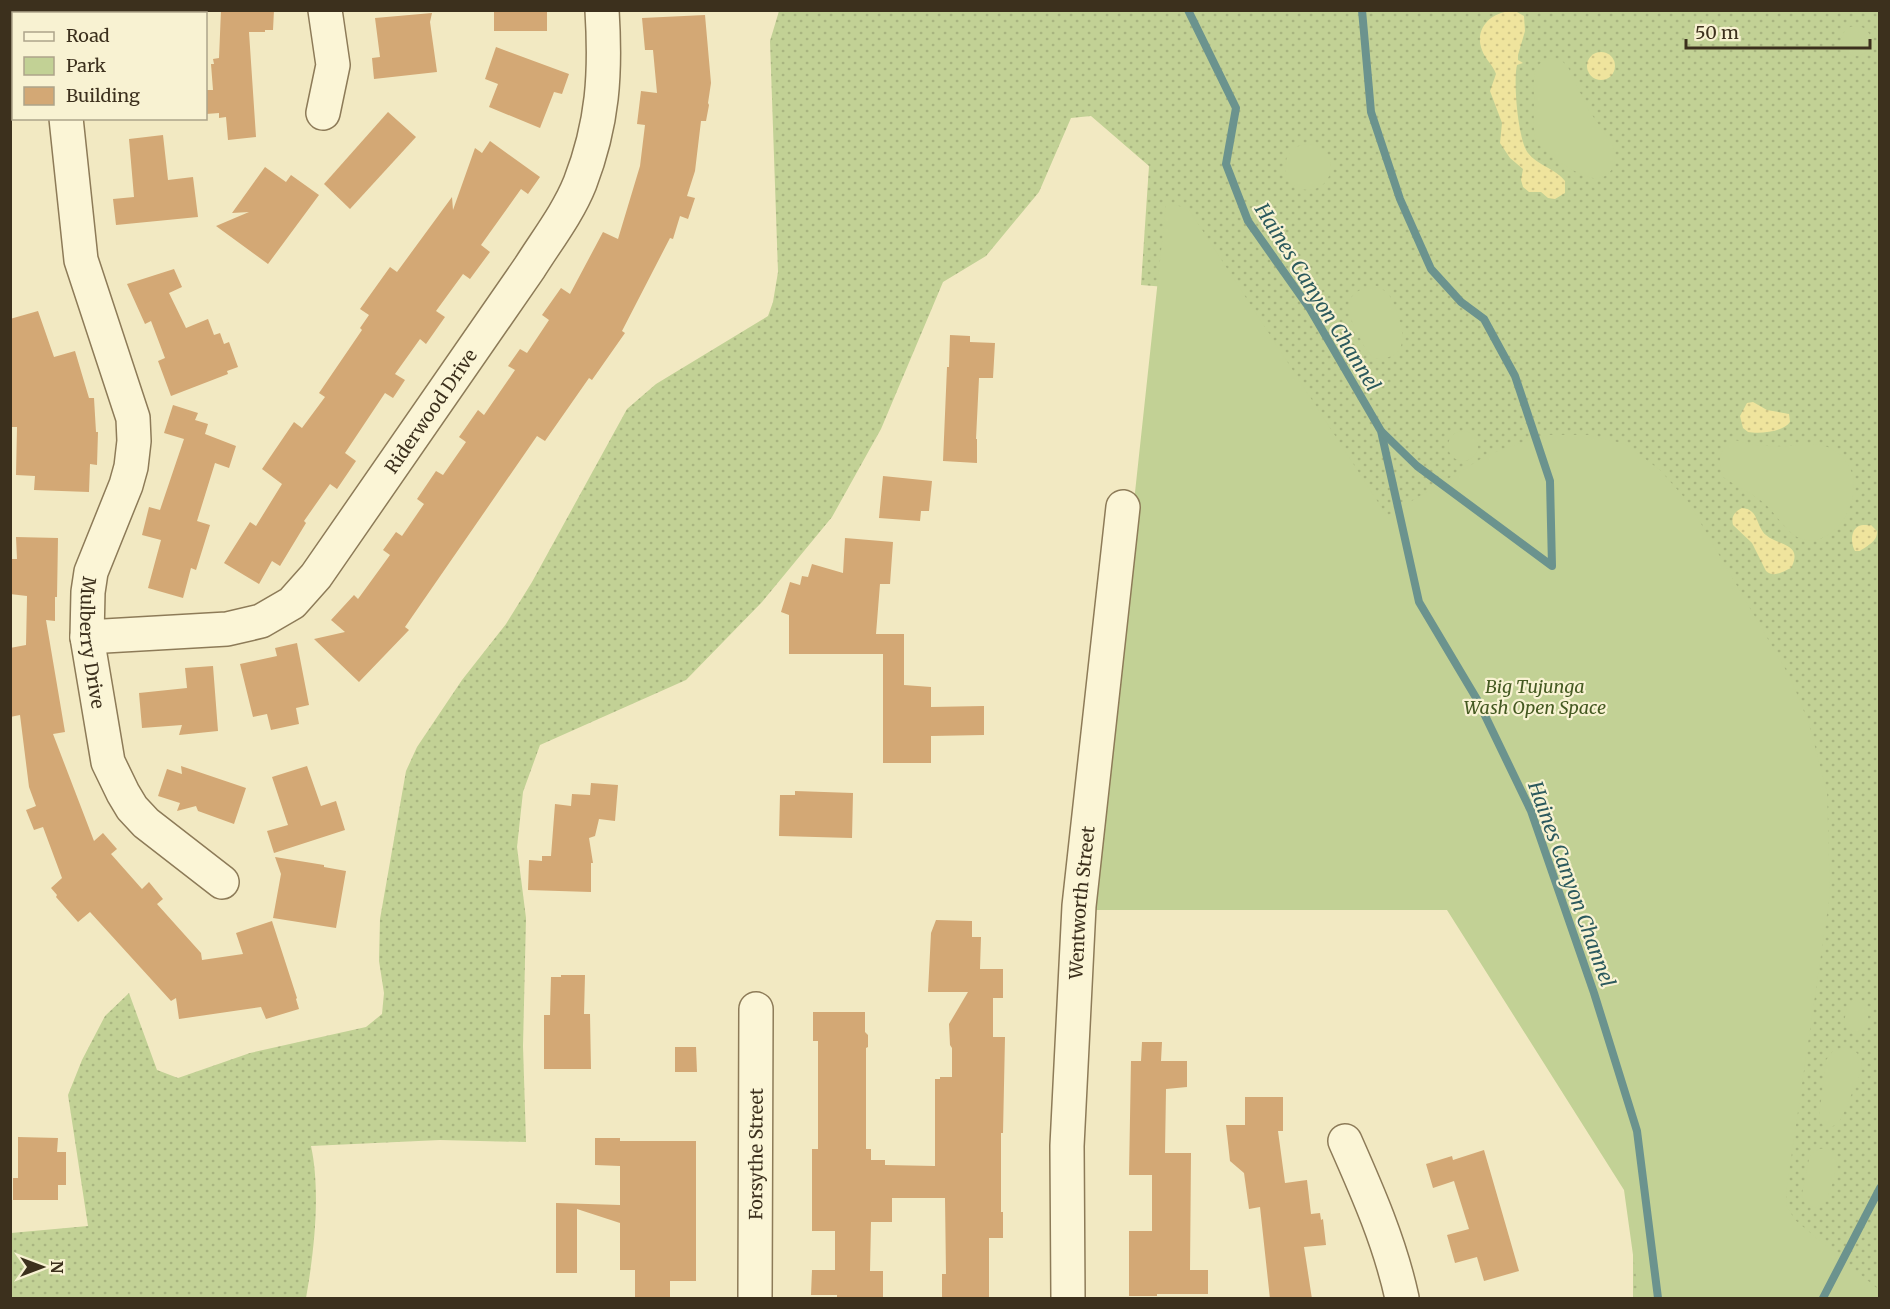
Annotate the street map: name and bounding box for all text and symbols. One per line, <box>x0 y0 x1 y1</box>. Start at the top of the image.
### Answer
legend <box>12 12 207 120</box>
scale bar <box>1686 12 1870 50</box>
text: 50 m <box>1695 21 1739 44</box>
text: Road <box>66 24 110 47</box>
text: Park <box>66 54 107 77</box>
text: Building <box>66 84 140 107</box>
water label: Haines Canyon Channel <box>1249 197 1386 396</box>
street label: Riderwood Drive <box>379 344 481 478</box>
street label: Mulberry Drive <box>75 575 110 710</box>
park label: Big Tujunga Wash Open Space <box>1464 675 1606 719</box>
water label: Haines Canyon Channel <box>1523 777 1621 990</box>
street label: Wentworth Street <box>1064 825 1099 981</box>
street label: Forsythe Street <box>744 1088 767 1220</box>
north arrow <box>12 1237 72 1297</box>
text: N <box>47 1261 67 1274</box>

